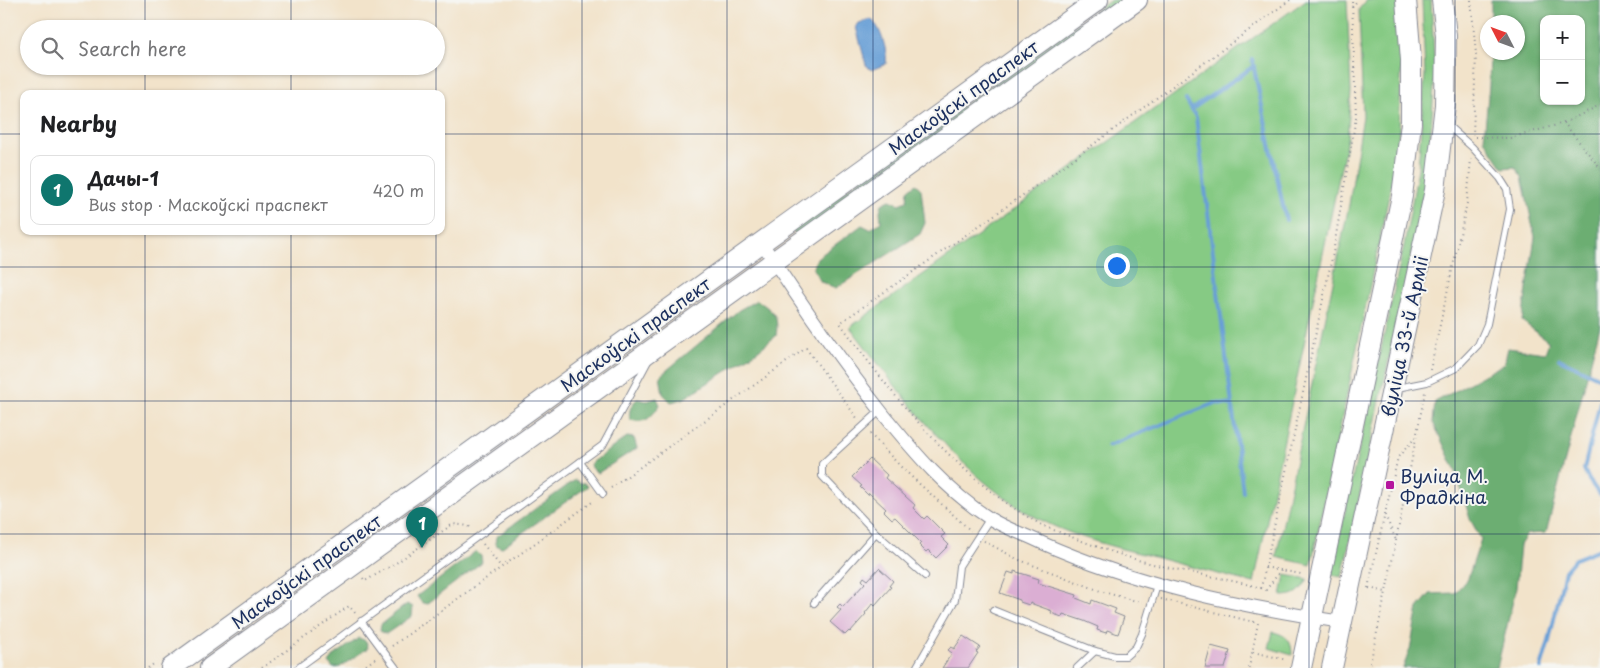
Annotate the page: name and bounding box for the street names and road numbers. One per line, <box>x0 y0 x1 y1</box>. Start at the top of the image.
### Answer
street label: Маскоўскі праспект <box>882 33 1044 161</box>
street label: вуліца 33-й Арміі <box>1374 253 1434 419</box>
street label: Маскоўскі праспект <box>554 270 716 398</box>
street label: Маскоўскі праспект <box>225 507 387 635</box>

